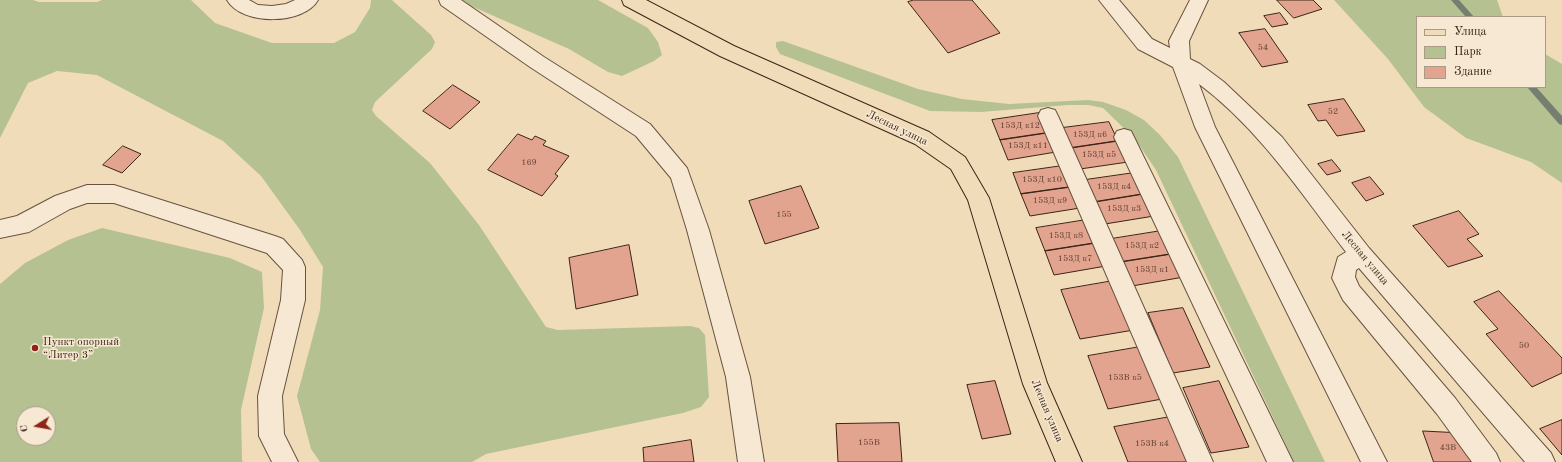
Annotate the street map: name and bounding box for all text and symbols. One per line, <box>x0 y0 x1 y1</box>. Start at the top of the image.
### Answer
legend <box>1416 16 1546 88</box>
text: Улица <box>1454 26 1487 38</box>
house number: 54 <box>1258 43 1268 53</box>
text: Парк <box>1454 46 1482 58</box>
text: Здание <box>1454 66 1492 78</box>
street label: Лесная улица <box>864 107 930 149</box>
house number: 52 <box>1328 107 1338 117</box>
house number: 153Д к12 <box>1000 121 1040 131</box>
house number: 153Д к6 <box>1073 130 1107 140</box>
house number: 153Д к11 <box>1008 141 1048 151</box>
house number: 153Д к5 <box>1082 150 1116 160</box>
house number: 169 <box>521 158 537 168</box>
house number: 153Д к10 <box>1022 175 1062 185</box>
house number: 153Д к4 <box>1097 182 1131 192</box>
house number: 153Д к9 <box>1033 196 1067 206</box>
house number: 153Д к3 <box>1107 204 1141 214</box>
house number: 155 <box>776 210 792 220</box>
street label: Лесная улица <box>1338 228 1392 288</box>
house number: 153Д к8 <box>1049 231 1083 241</box>
house number: 153Д к2 <box>1125 241 1159 251</box>
house number: 153Д к7 <box>1058 254 1092 264</box>
house number: 153Д к1 <box>1135 265 1169 275</box>
place label: Пункт опорный “Литер 3” <box>43 335 119 361</box>
house number: 50 <box>1519 341 1529 351</box>
marker: Пункт опорный “Литер 3” <box>30 343 40 353</box>
house number: 153В к5 <box>1108 373 1142 383</box>
street label: Лесная улица <box>1028 378 1066 444</box>
north arrow <box>16 406 56 446</box>
text: С <box>19 424 31 433</box>
house number: 155В <box>858 438 880 448</box>
house number: 153В к4 <box>1135 439 1169 449</box>
house number: 43В <box>1440 443 1456 453</box>

